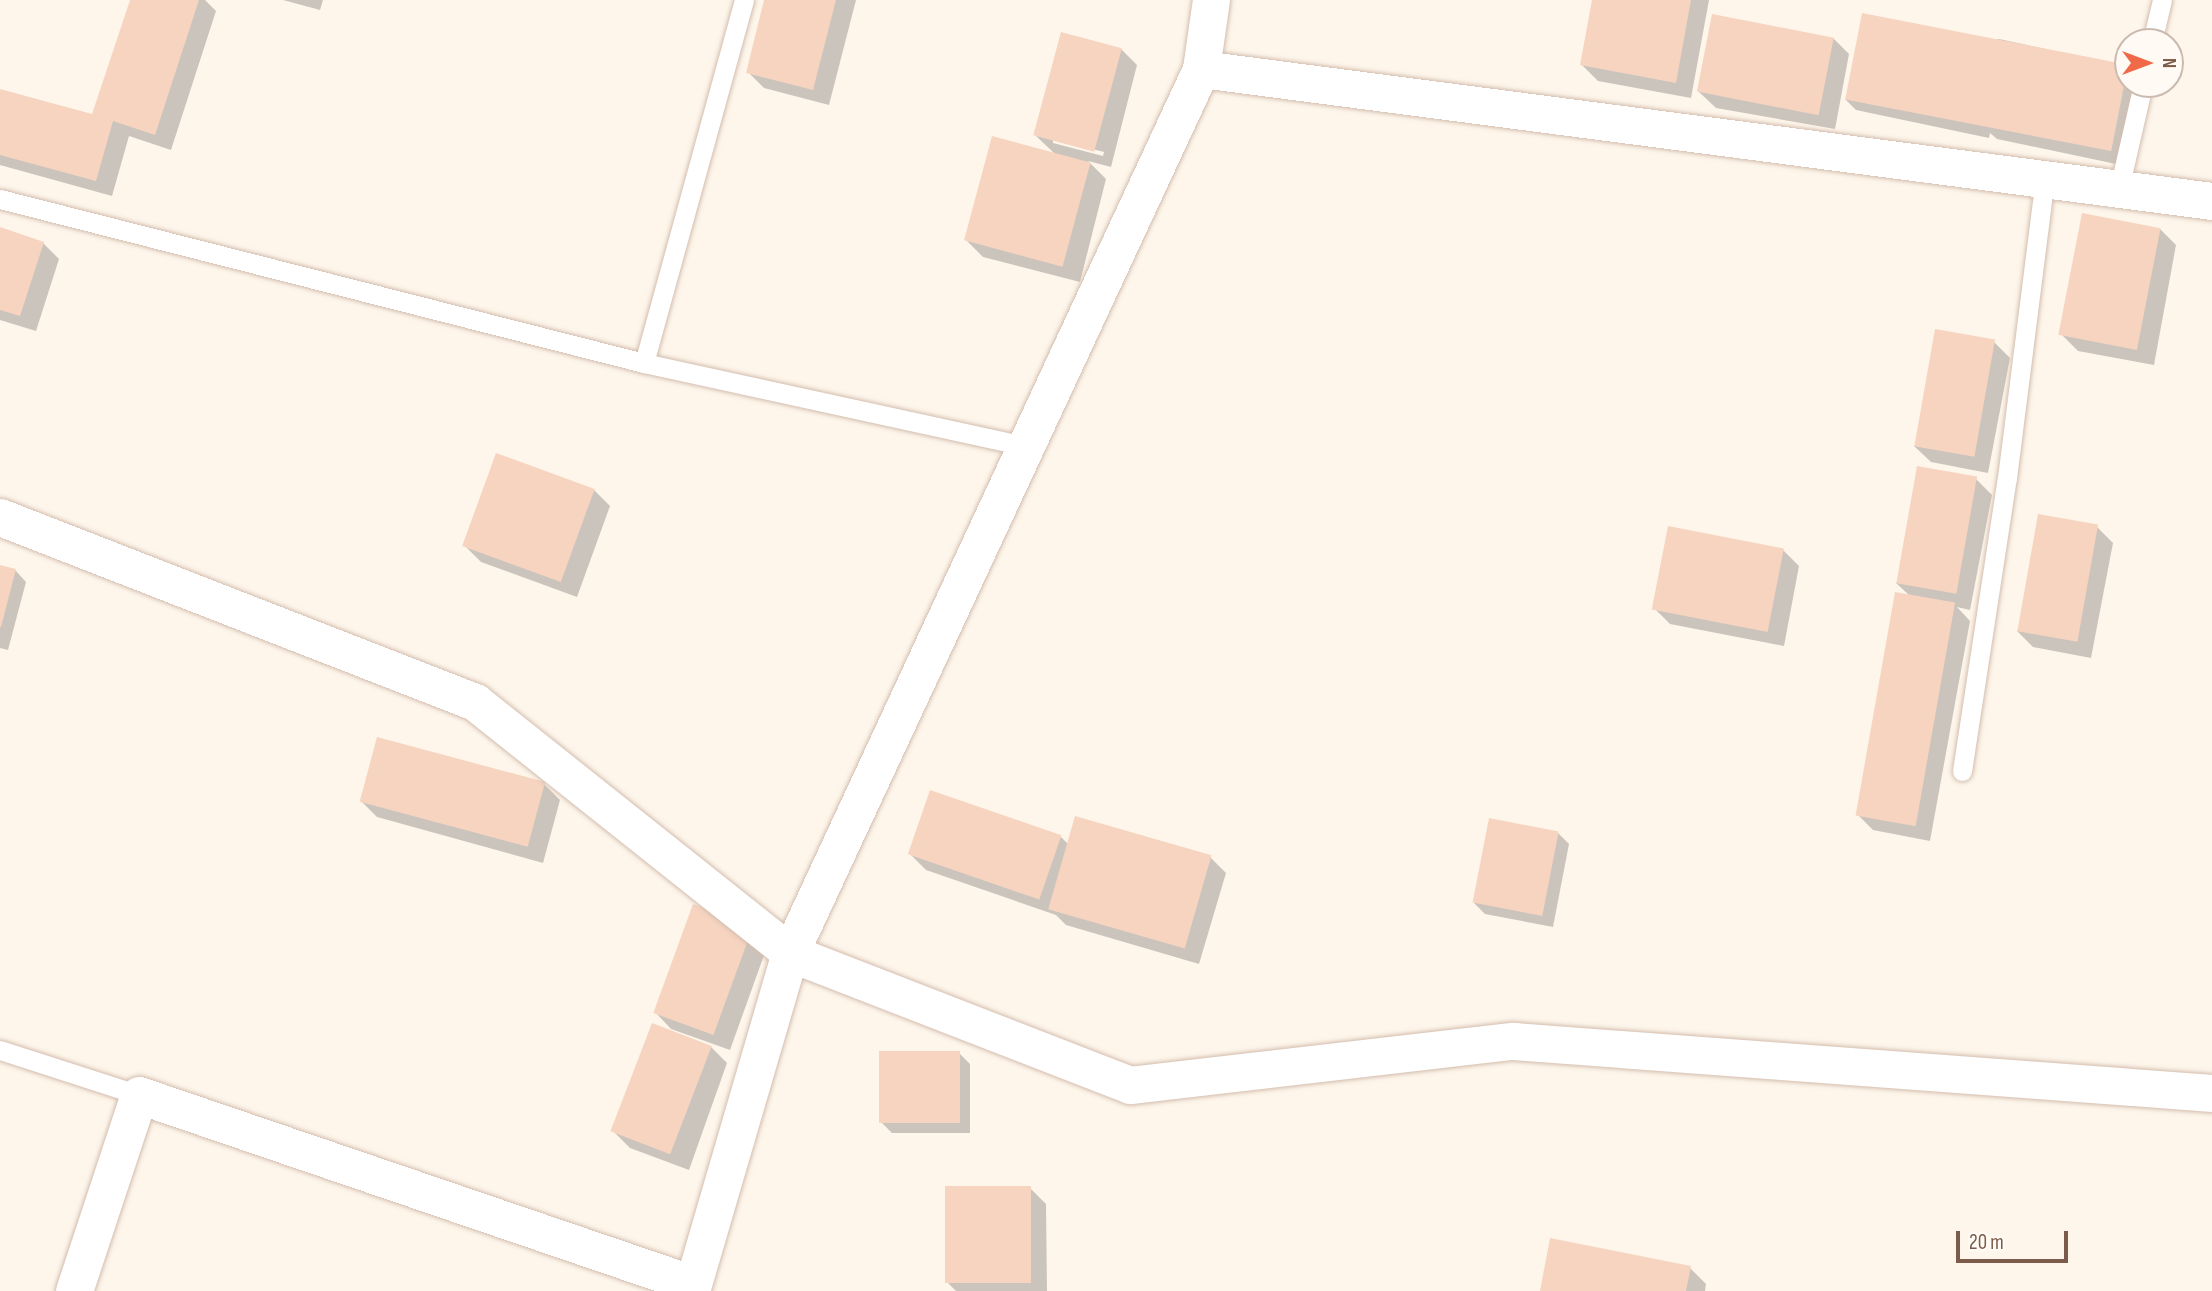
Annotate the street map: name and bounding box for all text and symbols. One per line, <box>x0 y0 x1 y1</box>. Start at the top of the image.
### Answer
north arrow <box>2114 28 2184 98</box>
text: N <box>2157 58 2180 68</box>
scale bar <box>1960 1218 2072 1262</box>
text: 20 m <box>1969 1230 2004 1255</box>

